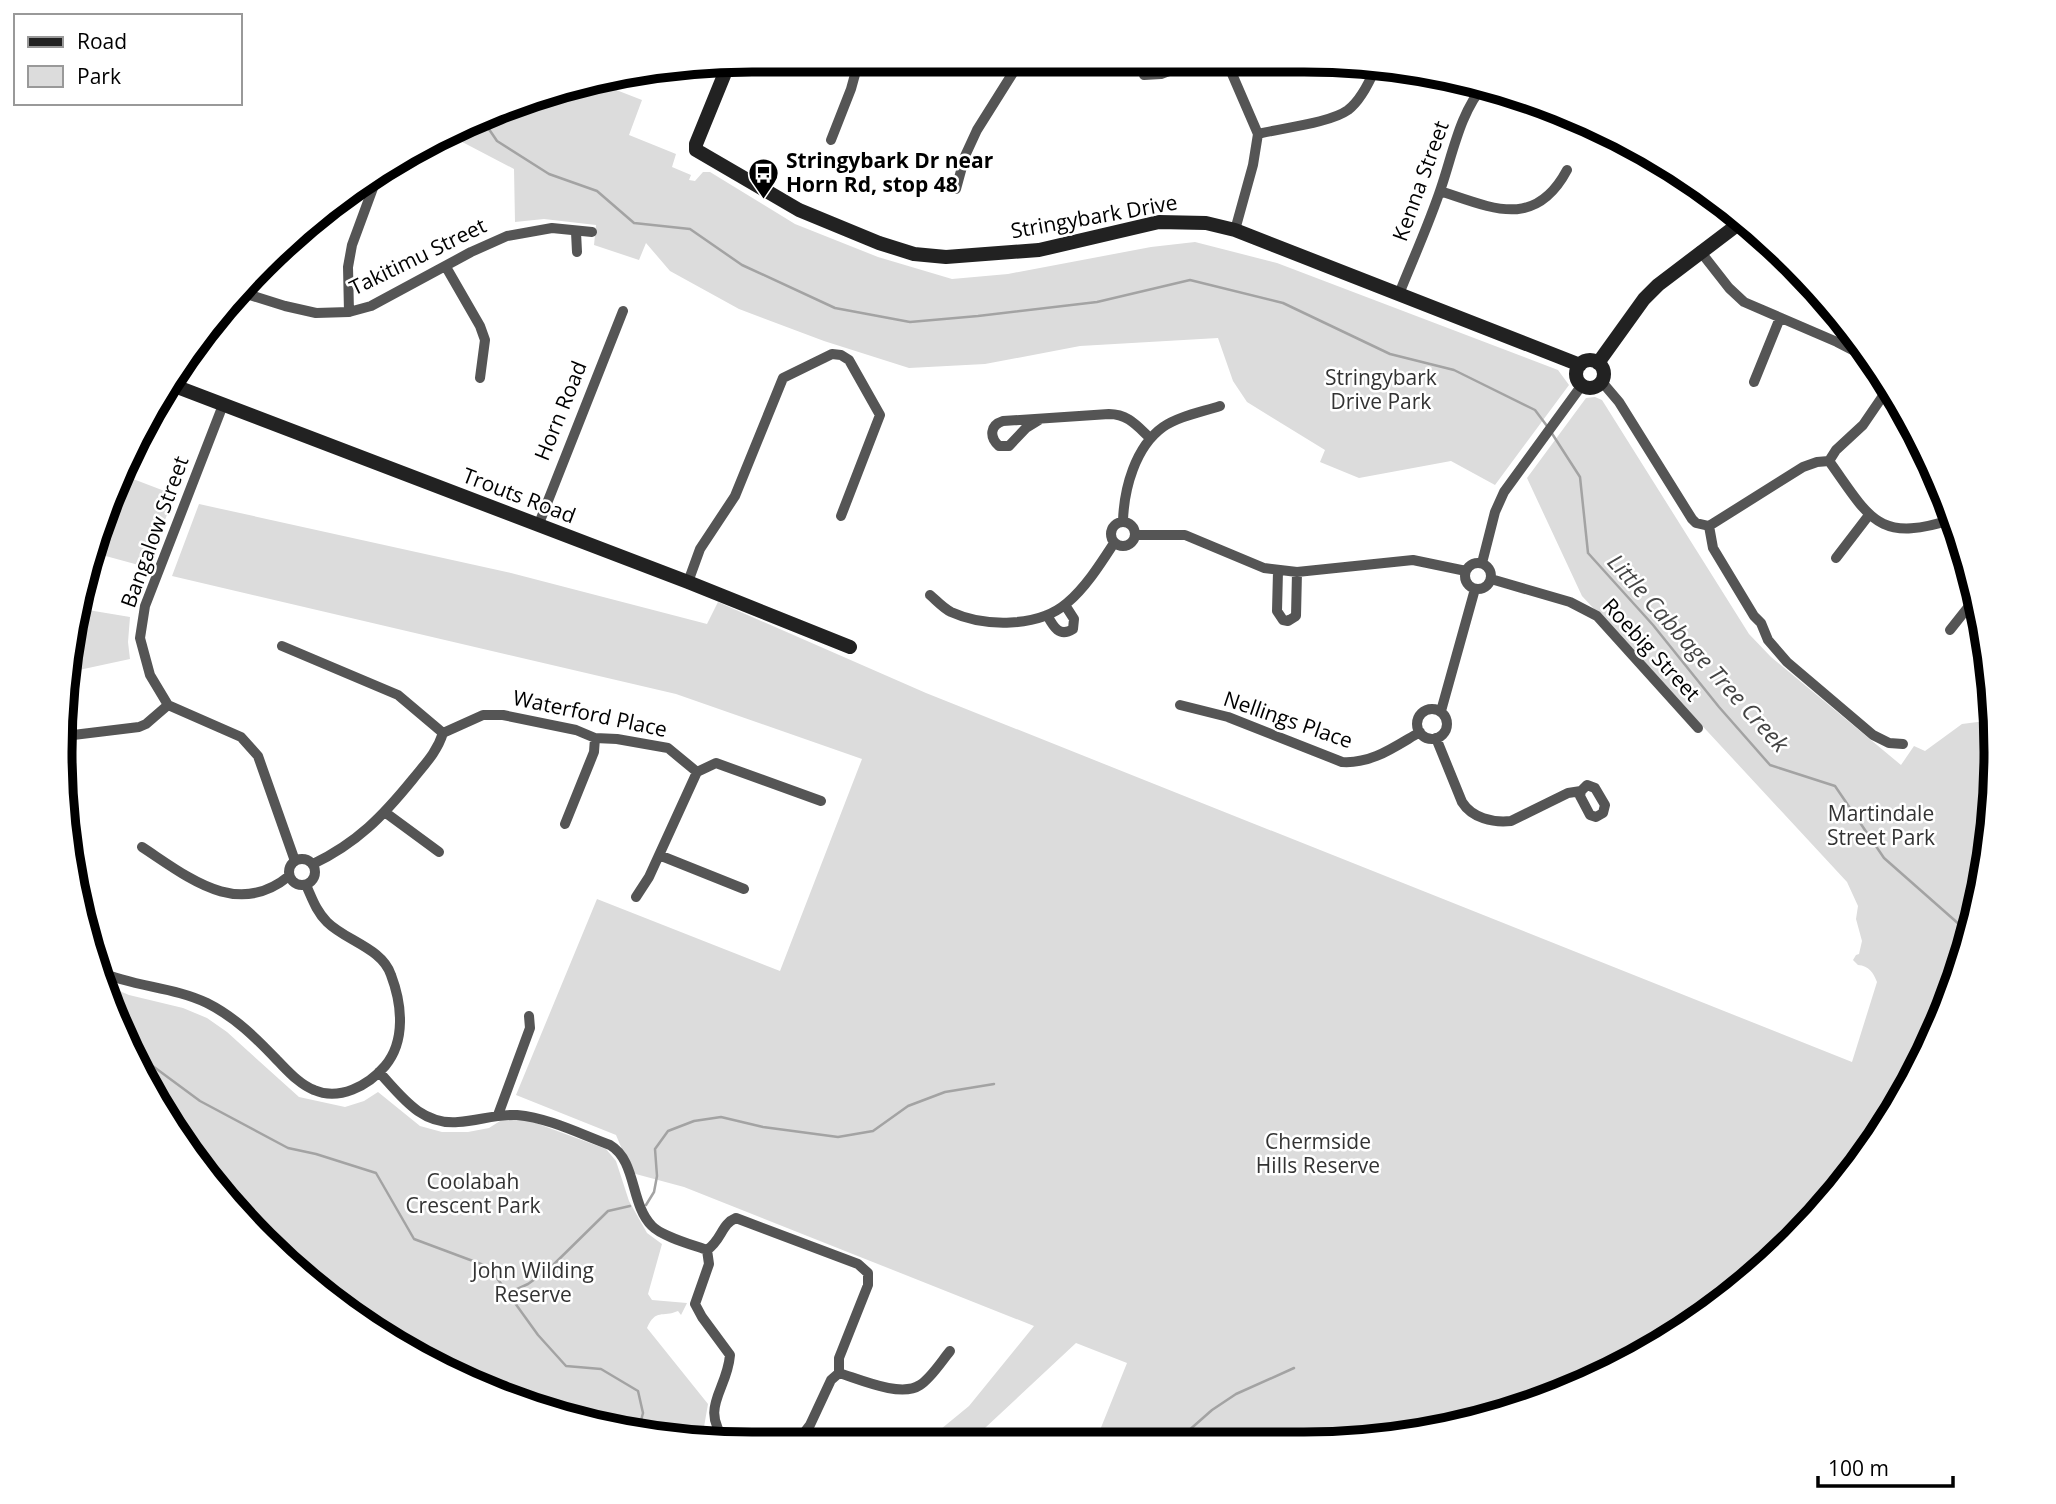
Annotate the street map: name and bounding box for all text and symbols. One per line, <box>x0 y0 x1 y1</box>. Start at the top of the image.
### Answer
legend <box>14 14 242 105</box>
text: Road <box>77 27 127 55</box>
text: Park <box>77 62 121 90</box>
street label: Kenna Street <box>1385 117 1455 245</box>
place label: Stringybark Dr near Horn Rd, stop 48 <box>786 146 994 198</box>
bus stop icon: Stringybark Dr near Horn Rd, stop 48 <box>746 156 780 200</box>
street label: Stringybark Drive <box>1008 188 1179 244</box>
street label: Takitimu Street <box>345 211 491 301</box>
street label: Horn Road <box>527 357 593 465</box>
park label: Stringybark Drive Park <box>1325 363 1437 415</box>
street label: Bangalow Street <box>114 452 194 611</box>
street label: Trouts Road <box>459 461 580 529</box>
water label: Little Cabbage Tree Creek <box>1601 546 1797 759</box>
street label: Roebig Street <box>1597 592 1707 707</box>
street label: Waterford Place <box>511 683 670 743</box>
street label: Nellings Place <box>1220 684 1357 754</box>
park label: Martindale Street Park <box>1827 799 1935 851</box>
park label: Chermside Hills Reserve <box>1256 1127 1380 1179</box>
park label: Coolabah Crescent Park <box>405 1167 541 1219</box>
park label: John Wilding Reserve <box>470 1256 594 1308</box>
scale bar <box>1818 1444 1953 1488</box>
text: 100 m <box>1828 1454 1889 1482</box>

